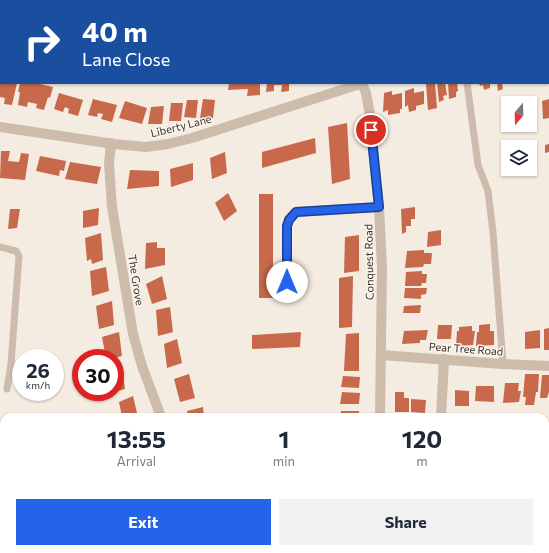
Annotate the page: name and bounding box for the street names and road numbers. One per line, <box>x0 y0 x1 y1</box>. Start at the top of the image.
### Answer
street label: Liberty Lane <box>149 112 213 139</box>
street label: Conquest Road <box>361 224 376 300</box>
street label: The Grove <box>126 254 147 306</box>
street label: Pear Tree Road <box>428 339 504 358</box>

